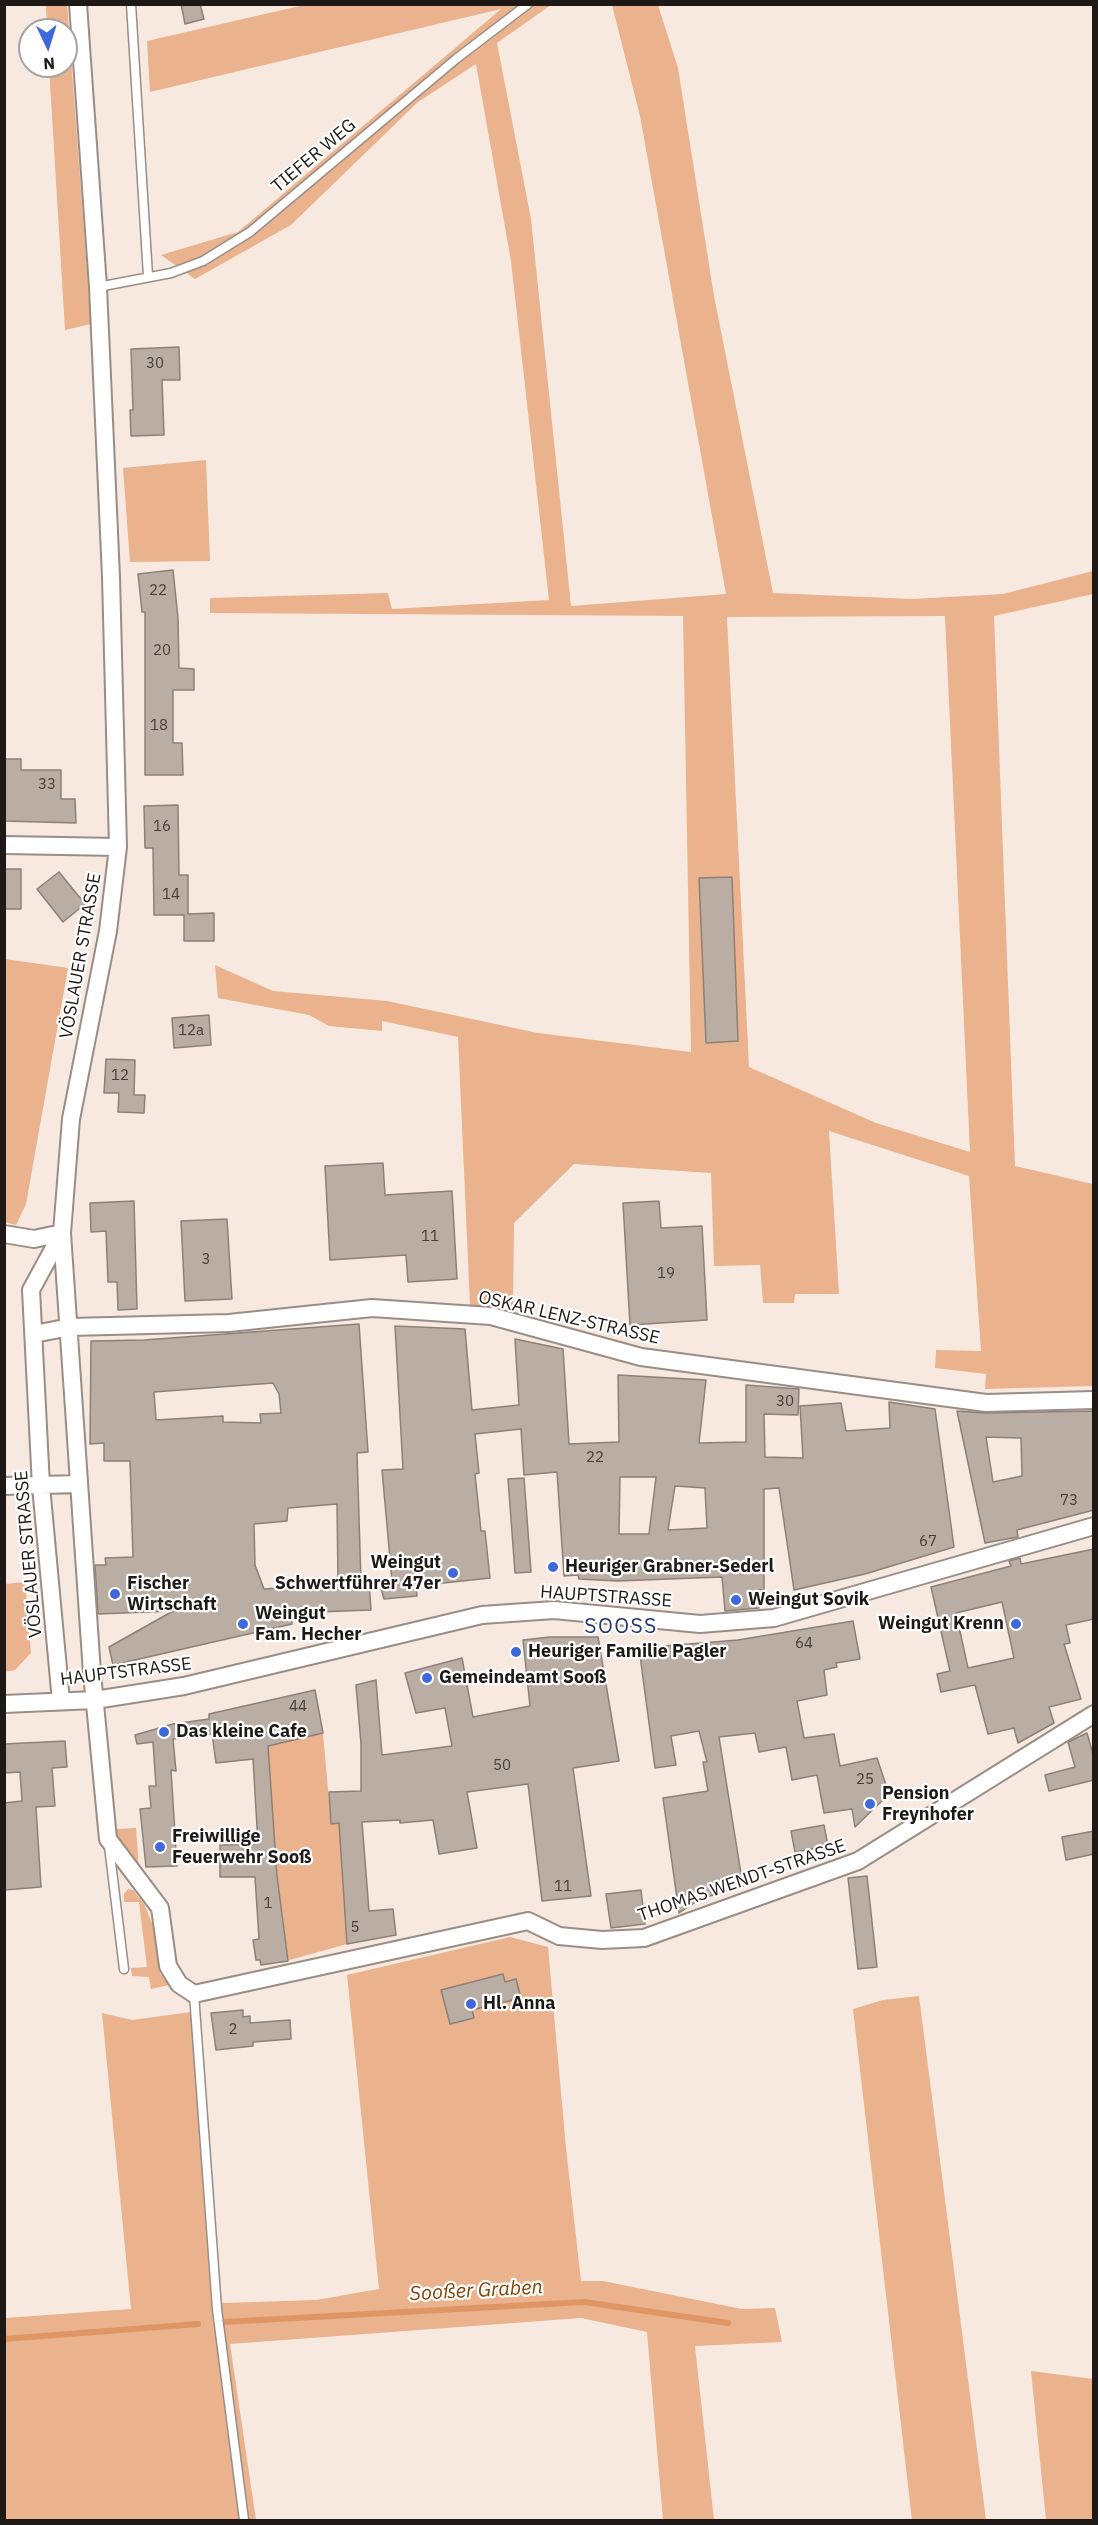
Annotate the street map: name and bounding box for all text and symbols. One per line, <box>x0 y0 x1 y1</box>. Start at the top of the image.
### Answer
north arrow <box>18 18 78 78</box>
text: N <box>43 54 56 74</box>
street label: TIEFER WEG <box>268 115 360 197</box>
house number: 30 <box>146 355 164 373</box>
house number: 22 <box>149 582 167 600</box>
house number: 20 <box>153 642 171 660</box>
house number: 18 <box>150 717 168 735</box>
house number: 33 <box>38 776 56 794</box>
house number: 16 <box>153 818 171 836</box>
street label: VÖSLAUER STRASSE <box>56 871 106 1041</box>
house number: 14 <box>162 886 180 904</box>
house number: 12a <box>178 1022 204 1040</box>
house number: 12 <box>111 1067 129 1085</box>
house number: 11 <box>421 1228 439 1246</box>
house number: 3 <box>202 1251 210 1269</box>
house number: 19 <box>657 1265 675 1283</box>
street label: OSKAR LENZ-STRASSE <box>476 1287 662 1349</box>
house number: 30 <box>776 1393 794 1411</box>
house number: 22 <box>586 1449 604 1467</box>
street label: VÖSLAUER STRASSE <box>11 1469 47 1639</box>
house number: 73 <box>1060 1492 1078 1510</box>
house number: 67 <box>919 1533 937 1551</box>
place label: Weingut Schwertführer 47er <box>275 1552 441 1594</box>
place label: Heuriger Grabner-Sederl <box>565 1556 774 1578</box>
marker: Heuriger Grabner-Sederl <box>546 1560 560 1574</box>
marker: Weingut Schwertführer 47er <box>446 1566 460 1580</box>
place label: Fischer Wirtschaft <box>127 1573 217 1616</box>
street label: HAUPTSTRASSE <box>539 1582 673 1612</box>
marker: Fischer Wirtschaft <box>108 1587 122 1601</box>
place label: Weingut Sovik <box>748 1589 869 1611</box>
marker: Weingut Sovik <box>729 1593 743 1607</box>
place label: Weingut Fam. Hecher <box>255 1603 362 1646</box>
place label: Weingut Krenn <box>878 1613 1004 1635</box>
district label: SOOSS <box>584 1614 658 1640</box>
marker: Weingut Fam. Hecher <box>236 1617 250 1631</box>
marker: Weingut Krenn <box>1009 1617 1023 1631</box>
house number: 64 <box>795 1635 813 1653</box>
place label: Heuriger Familie Pagler <box>528 1641 727 1663</box>
marker: Heuriger Familie Pagler <box>509 1645 523 1659</box>
street label: HAUPTSTRASSE <box>59 1653 193 1691</box>
place label: Gemeindeamt Sooß <box>439 1667 607 1689</box>
marker: Gemeindeamt Sooß <box>420 1671 434 1685</box>
house number: 44 <box>289 1698 307 1716</box>
place label: Das kleine Cafe <box>176 1721 307 1743</box>
marker: Das kleine Cafe <box>157 1725 171 1739</box>
house number: 50 <box>493 1757 511 1775</box>
house number: 25 <box>856 1771 874 1789</box>
place label: Pension Freynhofer <box>882 1783 974 1826</box>
marker: Pension Freynhofer <box>863 1797 877 1811</box>
place label: Freiwillige Feuerwehr Sooß <box>172 1826 311 1868</box>
street label: THOMAS WENDT-STRASSE <box>635 1835 849 1927</box>
marker: Freiwillige Feuerwehr Sooß <box>153 1840 167 1854</box>
house number: 11 <box>554 1878 572 1896</box>
house number: 1 <box>264 1895 272 1913</box>
house number: 5 <box>351 1919 359 1937</box>
place label: Hl. Anna <box>483 1993 556 2015</box>
marker: Hl. Anna <box>464 1997 478 2011</box>
house number: 2 <box>229 2021 237 2039</box>
water label: Sooßer Graben <box>409 2276 543 2306</box>

